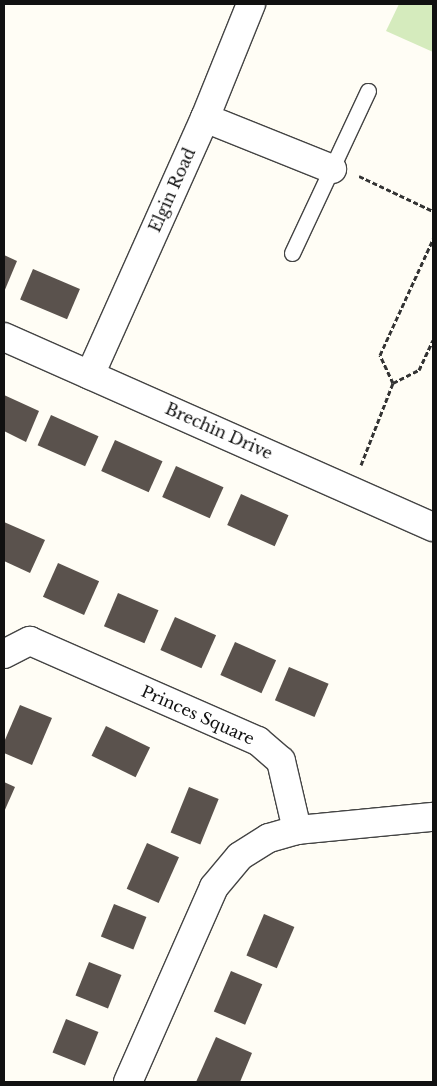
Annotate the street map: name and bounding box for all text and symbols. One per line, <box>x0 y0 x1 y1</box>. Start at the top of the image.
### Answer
street label: Elgin Road <box>145 145 199 235</box>
street label: Brechin Drive <box>162 399 276 463</box>
street label: Princes Square <box>139 681 257 749</box>

